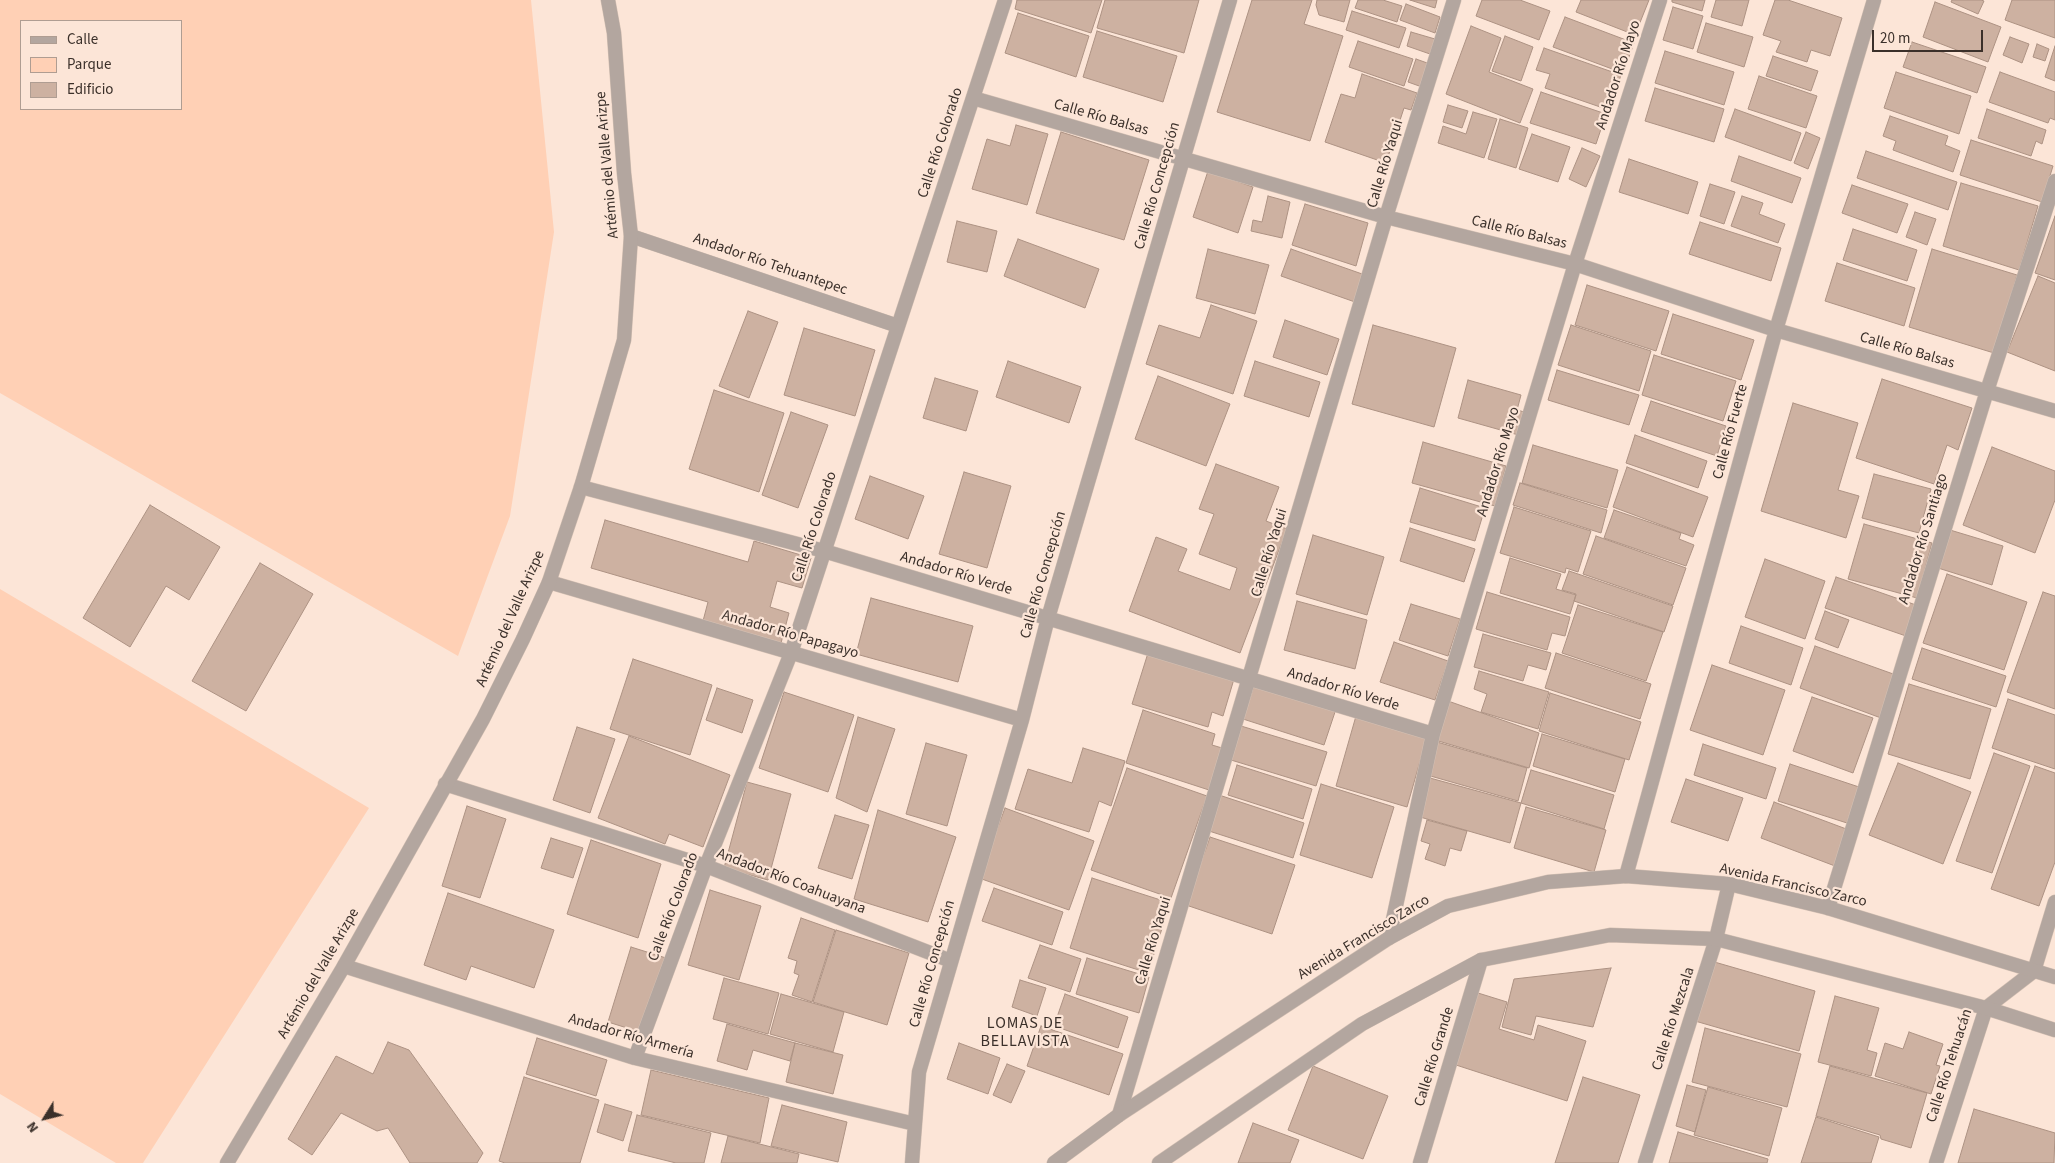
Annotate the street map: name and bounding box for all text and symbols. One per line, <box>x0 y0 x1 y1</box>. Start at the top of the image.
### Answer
street label: Andador Río Mayo <box>1593 18 1645 132</box>
legend <box>20 20 182 110</box>
scale bar <box>1875 20 1986 52</box>
text: 20 m <box>1880 28 1910 49</box>
text: Calle <box>67 29 98 50</box>
text: Parque <box>67 54 111 75</box>
text: Edificio <box>67 79 114 100</box>
street label: Calle Río Colorado <box>915 85 967 201</box>
street label: Artémio del Valle Arizpe <box>593 91 623 239</box>
street label: Calle Río Balsas <box>1051 96 1151 140</box>
street label: Calle Río Yaqui <box>1364 118 1408 210</box>
street label: Calle Río Concepción <box>1131 120 1185 252</box>
street label: Calle Río Balsas <box>1469 212 1569 254</box>
street label: Andador Río Tehuantepec <box>691 230 849 300</box>
street label: Calle Río Balsas <box>1857 329 1957 373</box>
street label: Calle Río Fuerte <box>1710 382 1752 482</box>
street label: Andador Río Mayo <box>1474 405 1524 519</box>
street label: Calle Río Colorado <box>789 469 841 585</box>
street label: Andador Río Santiago <box>1896 471 1952 607</box>
street label: Calle Río Yaqui <box>1248 507 1292 599</box>
street label: Calle Río Concepción <box>1017 509 1071 641</box>
street label: Artémio del Valle Arizpe <box>473 548 549 690</box>
street label: Andador Río Verde <box>898 548 1014 600</box>
street label: Andador Río Papagayo <box>720 607 860 663</box>
street label: Andador Río Verde <box>1285 664 1401 716</box>
street label: Andador Río Coahuayana <box>714 845 868 919</box>
street label: Calle Río Colorado <box>645 850 703 964</box>
street label: Avenida Francisco Zarco <box>1718 860 1868 912</box>
street label: Avenida Francisco Zarco <box>1295 892 1433 984</box>
street label: Calle Río Yaqui <box>1132 895 1176 987</box>
street label: Calle Río Concepción <box>906 898 960 1030</box>
street label: Artémio del Valle Arizpe <box>274 906 364 1042</box>
street label: Calle Río Mezcala <box>1649 965 1699 1073</box>
street label: Calle Río Grande <box>1411 1005 1459 1109</box>
street label: Calle Río Tehuacán <box>1923 1007 1977 1125</box>
street label: Andador Río Armería <box>566 1010 696 1064</box>
district label: LOMAS DE BELLAVISTA <box>979 1014 1071 1052</box>
north arrow <box>20 1093 70 1143</box>
text: N <box>22 1117 44 1136</box>

